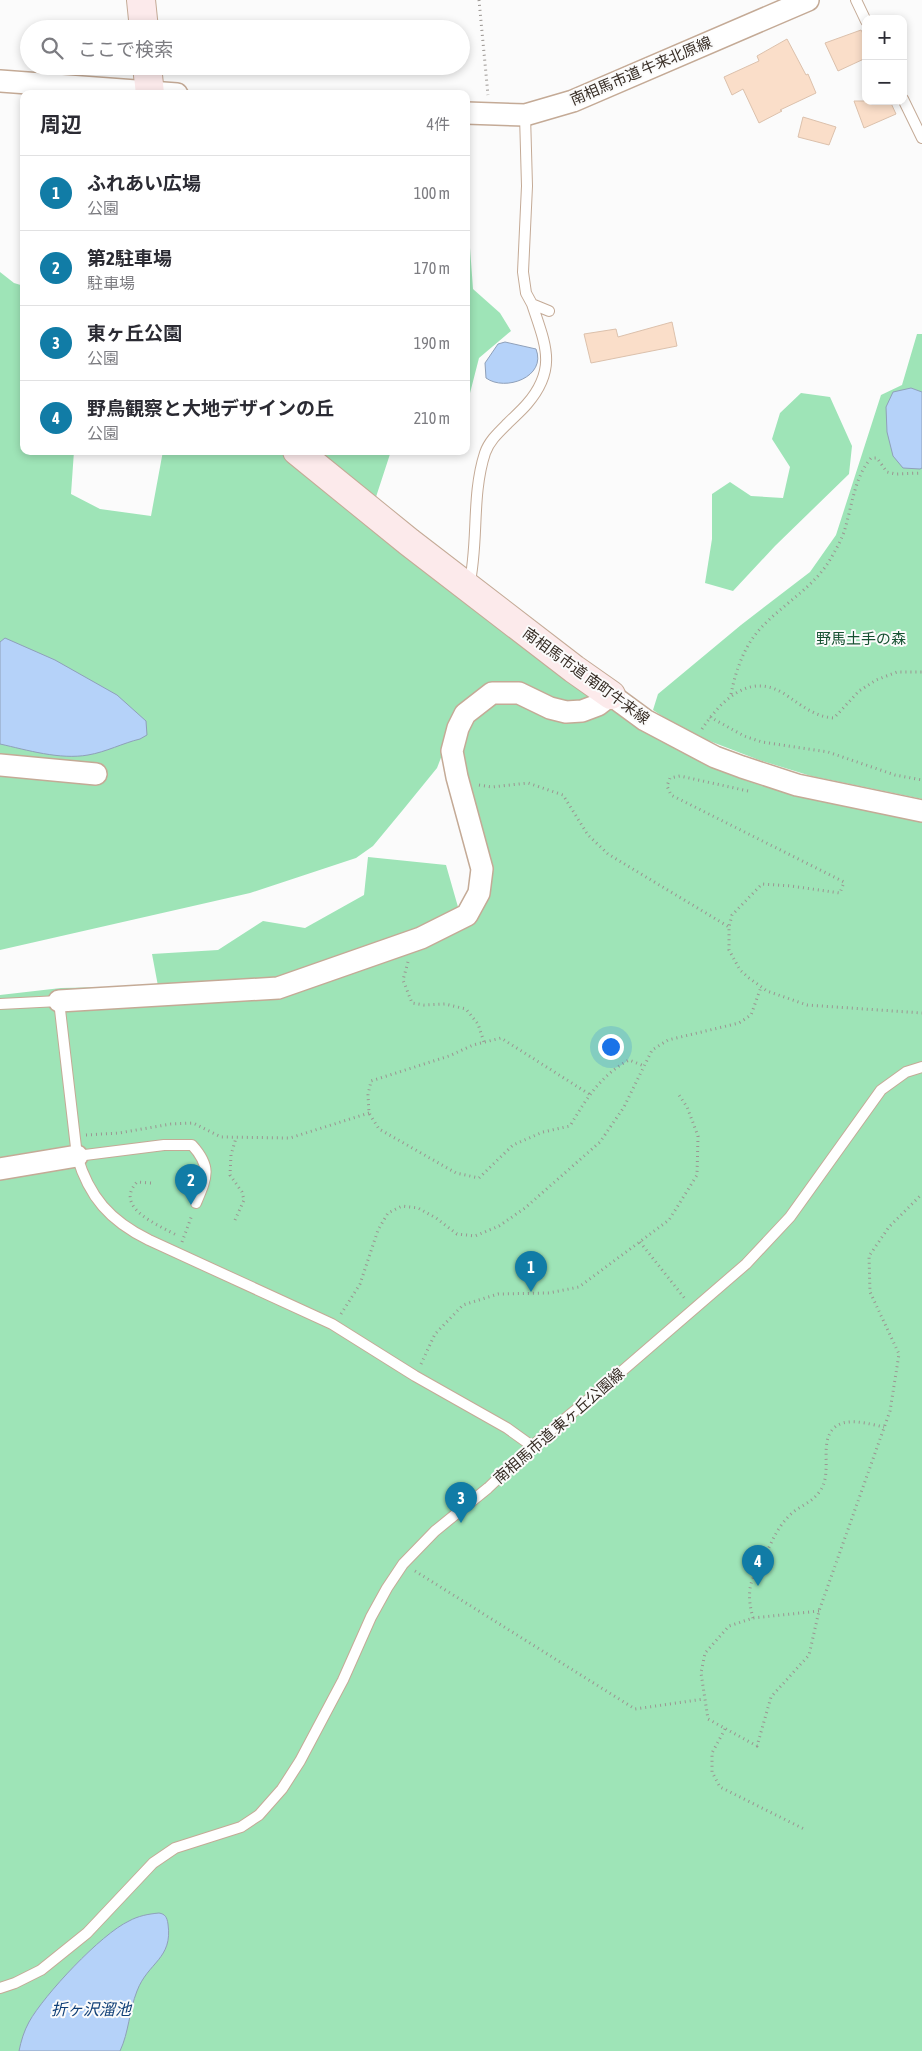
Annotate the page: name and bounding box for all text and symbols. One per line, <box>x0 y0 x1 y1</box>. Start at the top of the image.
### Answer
map controls <box>862 15 907 105</box>
button: + <box>862 15 907 60</box>
search box <box>20 20 470 75</box>
street label: 南相馬市道 牛来北原線 <box>567 33 714 108</box>
icon: search <box>38 34 66 62</box>
text: ここで検索 <box>78 38 173 60</box>
button: − <box>862 60 907 105</box>
text: 周辺 <box>40 112 82 136</box>
text: 4件 <box>426 115 450 133</box>
text: ふれあい広場 <box>87 172 201 194</box>
text: 1 <box>52 184 60 202</box>
text: 100 m <box>414 184 450 202</box>
text: 公園 <box>87 199 119 217</box>
text: 第2駐車場 <box>87 247 172 269</box>
text: 2 <box>52 259 60 277</box>
text: 170 m <box>414 259 450 277</box>
text: 駐車場 <box>87 274 135 292</box>
text: 東ヶ丘公園 <box>87 322 182 344</box>
text: 3 <box>52 334 60 352</box>
text: 190 m <box>414 334 450 352</box>
text: 公園 <box>87 349 119 367</box>
text: 野鳥観察と大地デザインの丘 <box>87 397 334 419</box>
text: 4 <box>52 409 60 427</box>
text: 210 m <box>414 409 450 427</box>
text: 公園 <box>87 424 119 442</box>
street label: 南相馬市道 南町牛来線 <box>520 624 653 727</box>
park label: 野馬土手の森 <box>816 630 906 647</box>
your location <box>598 1034 624 1060</box>
pin: 2 <box>175 1164 207 1205</box>
pin: 1 <box>515 1251 547 1292</box>
street label: 南相馬市道 東ヶ丘公園線 <box>490 1364 627 1487</box>
pin: 3 <box>445 1482 477 1523</box>
pin: 4 <box>742 1545 774 1586</box>
water label: 折ヶ沢溜池 <box>51 2000 133 2018</box>

